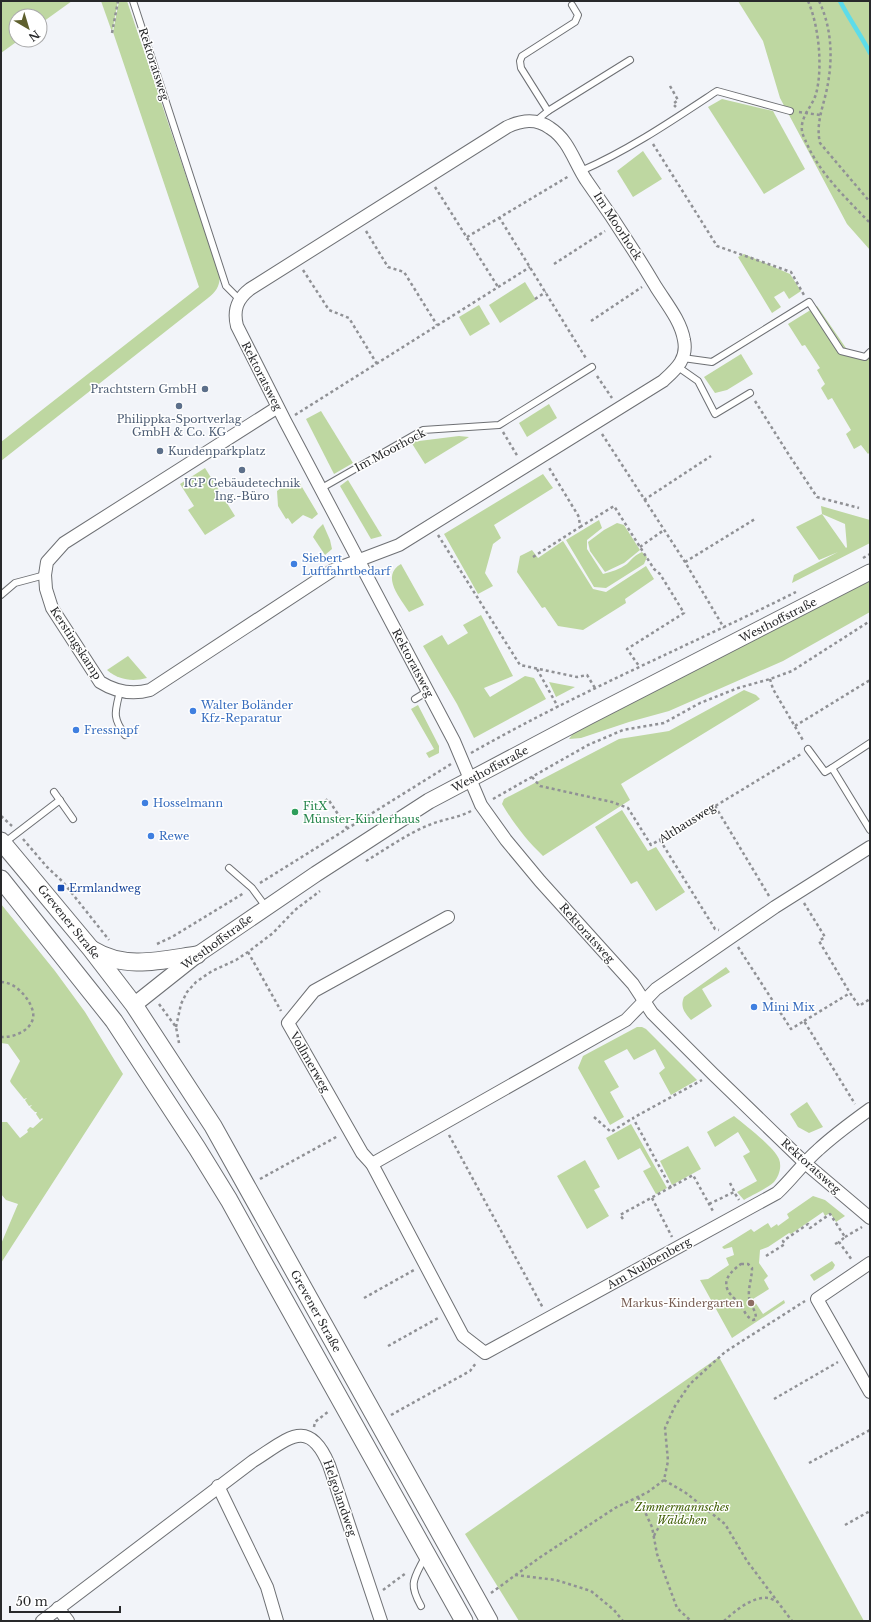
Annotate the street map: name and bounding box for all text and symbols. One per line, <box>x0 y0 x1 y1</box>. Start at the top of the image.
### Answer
north arrow <box>8 8 48 48</box>
street label: Rektoratsweg <box>136 26 172 102</box>
text: N <box>25 27 43 45</box>
street label: Im Moorhock <box>591 189 645 263</box>
street label: Rektoratsweg <box>239 339 286 413</box>
place label: Prachtstern GmbH <box>91 382 197 396</box>
marker: Prachtstern GmbH <box>200 384 210 394</box>
marker: Philippka-Sportverlag GmbH & Co. KG <box>174 401 184 411</box>
place label: Philippka-Sportverlag GmbH & Co. KG <box>117 412 242 439</box>
street label: Im Moorhock <box>352 425 428 475</box>
place label: Kundenparkplatz <box>168 444 266 458</box>
marker: Kundenparkplatz <box>155 446 165 456</box>
marker: IGP Gebäudetechnik Ing.-Büro <box>237 465 247 475</box>
place label: IGP Gebäudetechnik Ing.-Büro <box>184 476 301 503</box>
place label: Siebert Luftfahrtbedarf <box>302 551 392 578</box>
marker: Siebert Luftfahrtbedarf <box>289 559 299 569</box>
street label: Westhoffstraße <box>736 595 819 646</box>
street label: Kerstingskamp <box>47 604 105 682</box>
street label: Rektoratsweg <box>389 626 437 700</box>
place label: Walter Boländer Kfz-Reparatur <box>200 698 294 725</box>
marker: Walter Boländer Kfz-Reparatur <box>188 706 198 716</box>
place label: Fressnapf <box>84 723 140 737</box>
marker: Fressnapf <box>71 725 81 735</box>
street label: Westhoffstraße <box>448 743 531 796</box>
place label: Hosselmann <box>153 796 223 810</box>
marker: Hosselmann <box>140 798 150 808</box>
place label: FitX Münster-Kinderhaus <box>303 799 420 826</box>
street label: Althausweg <box>655 800 718 846</box>
marker: FitX Münster-Kinderhaus <box>290 807 300 817</box>
place label: Rewe <box>159 829 189 843</box>
marker: Rewe <box>146 831 156 841</box>
place label: Ermlandweg <box>69 881 141 895</box>
street label: Grevener Straße <box>35 882 103 962</box>
marker: Ermlandweg <box>56 883 66 893</box>
street label: Rektoratsweg <box>557 900 618 966</box>
street label: Westhoffstraße <box>178 911 255 973</box>
place label: Mini Mix <box>762 1000 815 1014</box>
marker: Mini Mix <box>749 1002 759 1012</box>
street label: Vollmerweg <box>287 1028 333 1095</box>
street label: Rektoratsweg <box>778 1136 844 1197</box>
street label: Am Nubbenberg <box>604 1234 694 1292</box>
street label: Grevener Straße <box>288 1267 344 1355</box>
place label: Markus-Kindergarten <box>621 1296 743 1310</box>
marker: Markus-Kindergarten <box>746 1298 756 1308</box>
street label: Helgolandweg <box>320 1458 360 1539</box>
park label: Zimmermannsches Wäldchen <box>634 1500 729 1527</box>
scale bar <box>10 1588 120 1614</box>
text: 50 m <box>16 1594 48 1609</box>

